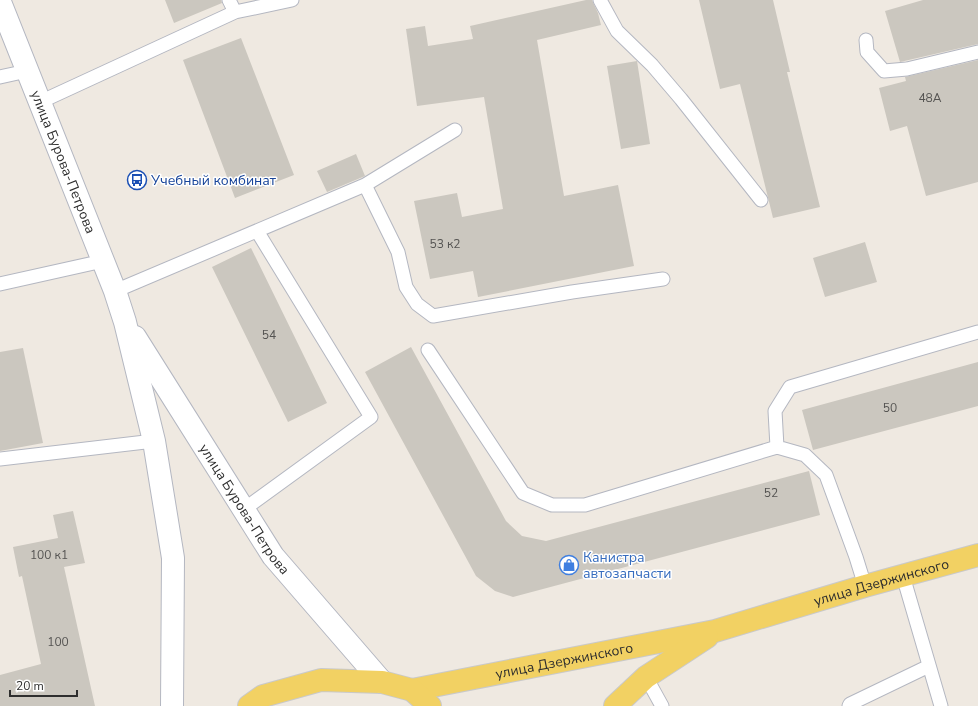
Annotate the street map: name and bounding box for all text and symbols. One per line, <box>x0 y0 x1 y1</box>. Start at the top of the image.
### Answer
street label: улица Бурова-Петрова <box>26 88 100 236</box>
house number: 48А <box>918 90 942 106</box>
bus stop icon: Учебный комбинат <box>126 169 148 191</box>
place label: Учебный комбинат <box>150 171 277 190</box>
house number: 53 к2 <box>430 236 461 252</box>
house number: 54 <box>262 327 276 343</box>
house number: 50 <box>883 400 897 416</box>
street label: улица Бурова-Петрова <box>195 440 294 579</box>
house number: 52 <box>764 485 778 501</box>
house number: 100 к1 <box>30 547 68 563</box>
place label: Канистра автозапчасти <box>583 548 671 583</box>
shop icon: Канистра автозапчасти <box>558 554 580 576</box>
street label: улица Дзержинского <box>811 554 951 611</box>
house number: 100 <box>47 634 69 650</box>
street label: улица Дзержинского <box>494 638 635 684</box>
scale bar <box>10 672 77 698</box>
text: 20 m <box>16 678 44 694</box>

